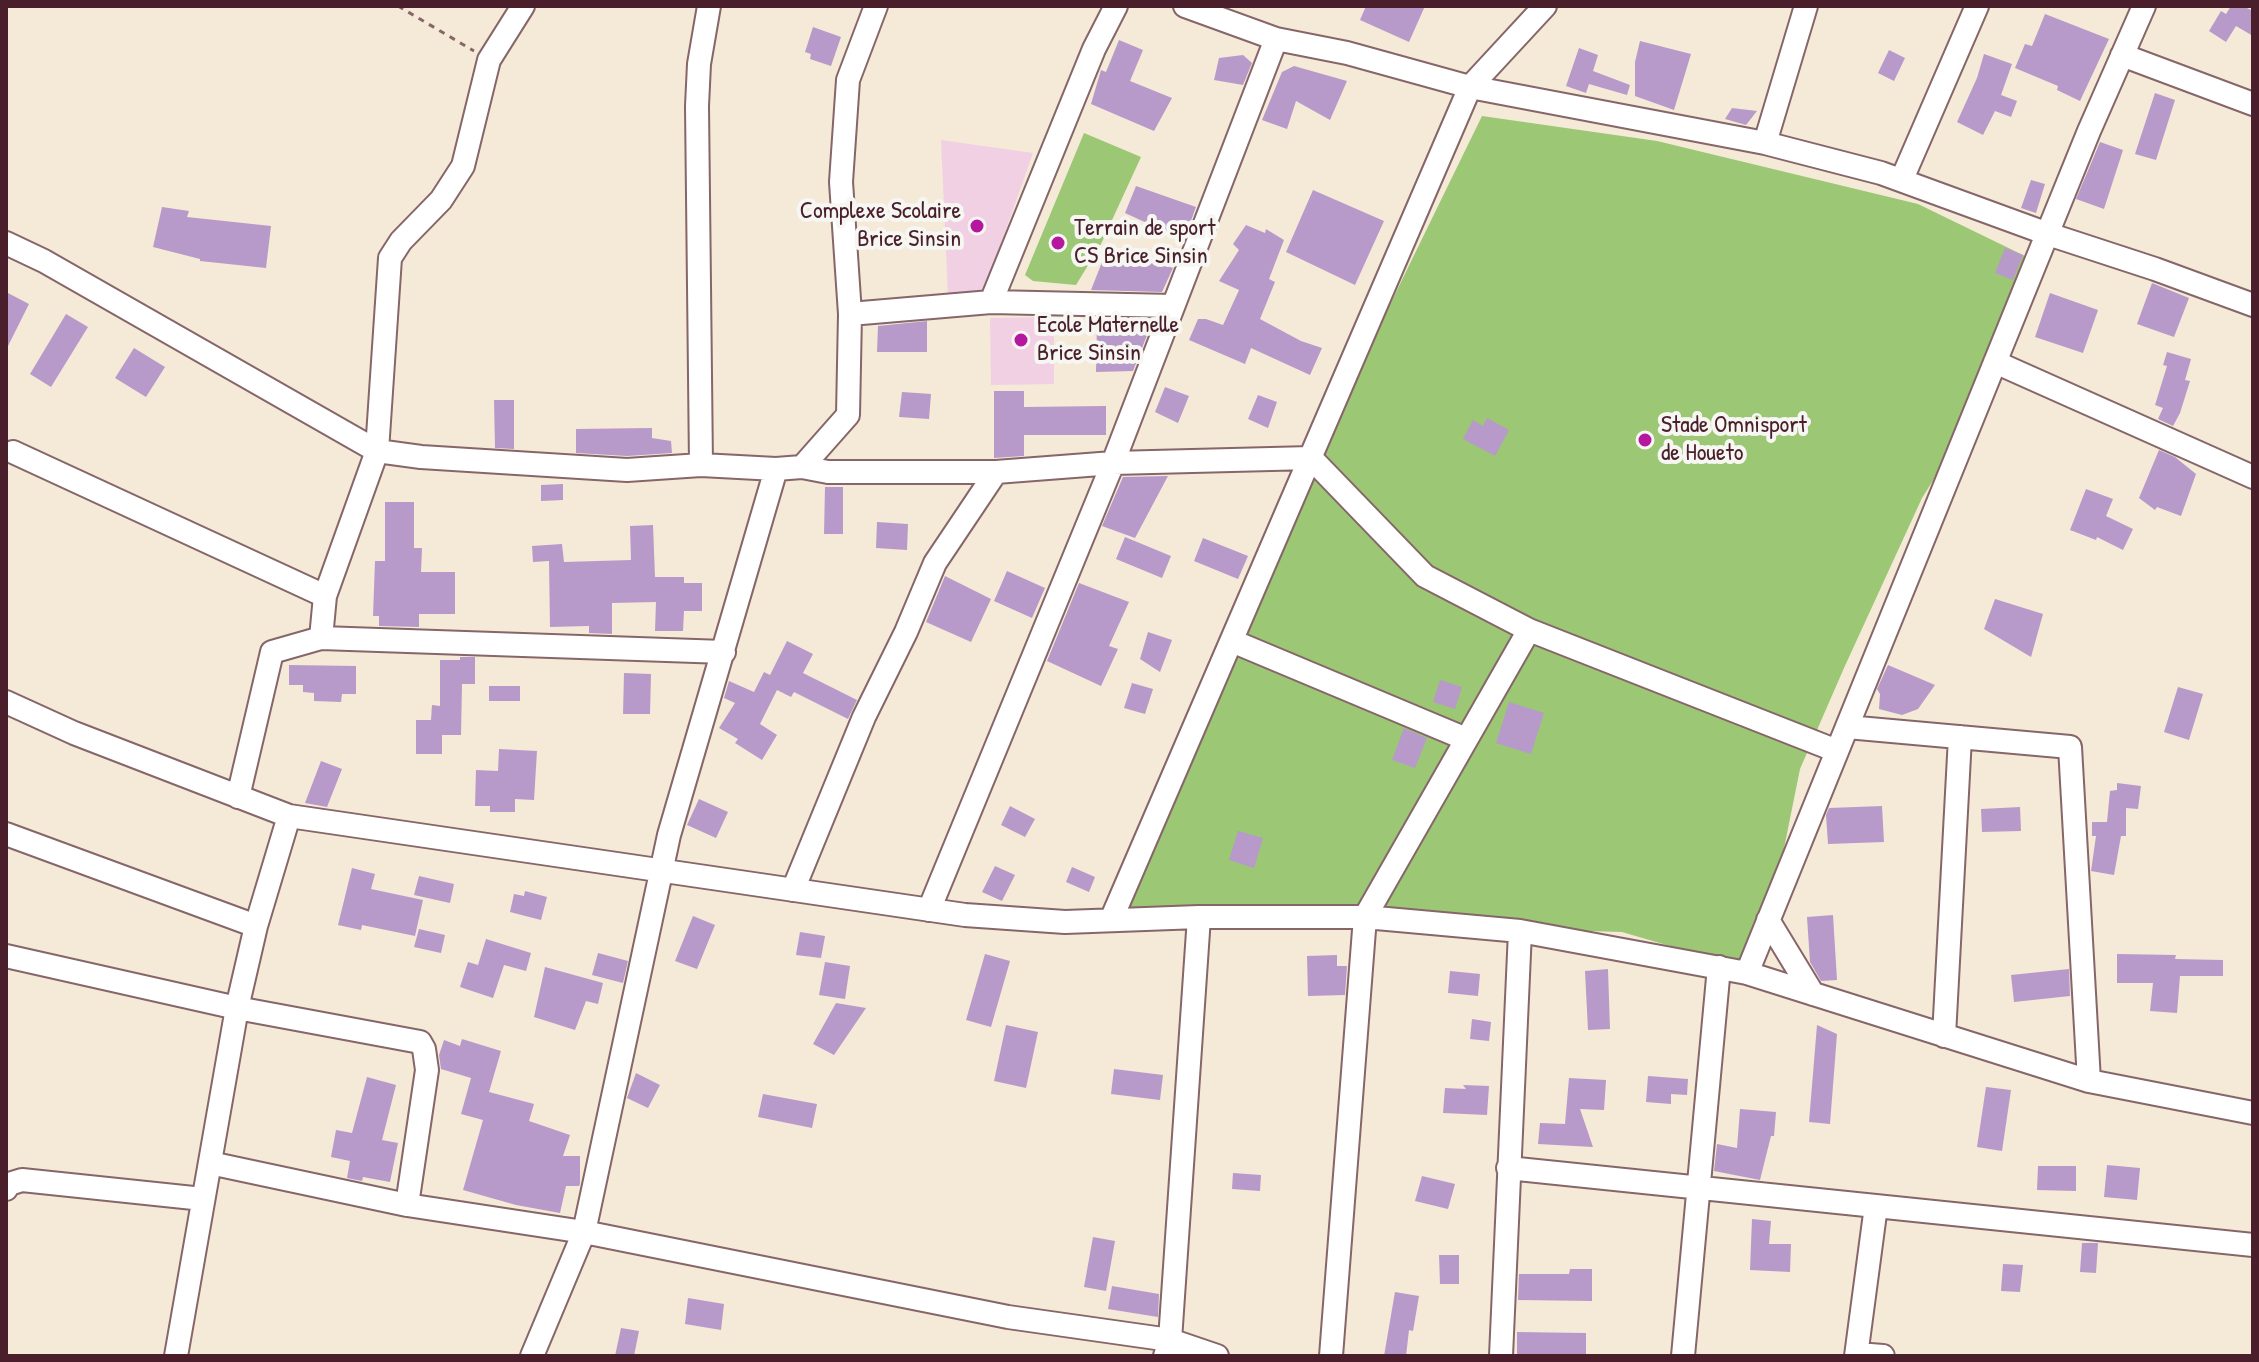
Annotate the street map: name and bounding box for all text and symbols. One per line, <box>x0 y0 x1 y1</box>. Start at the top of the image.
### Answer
place label: Complexe Scolaire Brice Sinsin <box>800 198 961 254</box>
place label: Terrain de sport CS Brice Sinsin <box>1074 215 1216 271</box>
marker: Complexe Scolaire Brice Sinsin <box>968 217 986 235</box>
marker: Terrain de sport CS Brice Sinsin <box>1049 234 1067 252</box>
place label: Ecole Maternelle Brice Sinsin <box>1037 312 1179 368</box>
marker: Ecole Maternelle Brice Sinsin <box>1012 331 1030 349</box>
place label: Stade Omnisport de Houeto <box>1661 412 1807 468</box>
marker: Stade Omnisport de Houeto <box>1636 431 1654 449</box>

